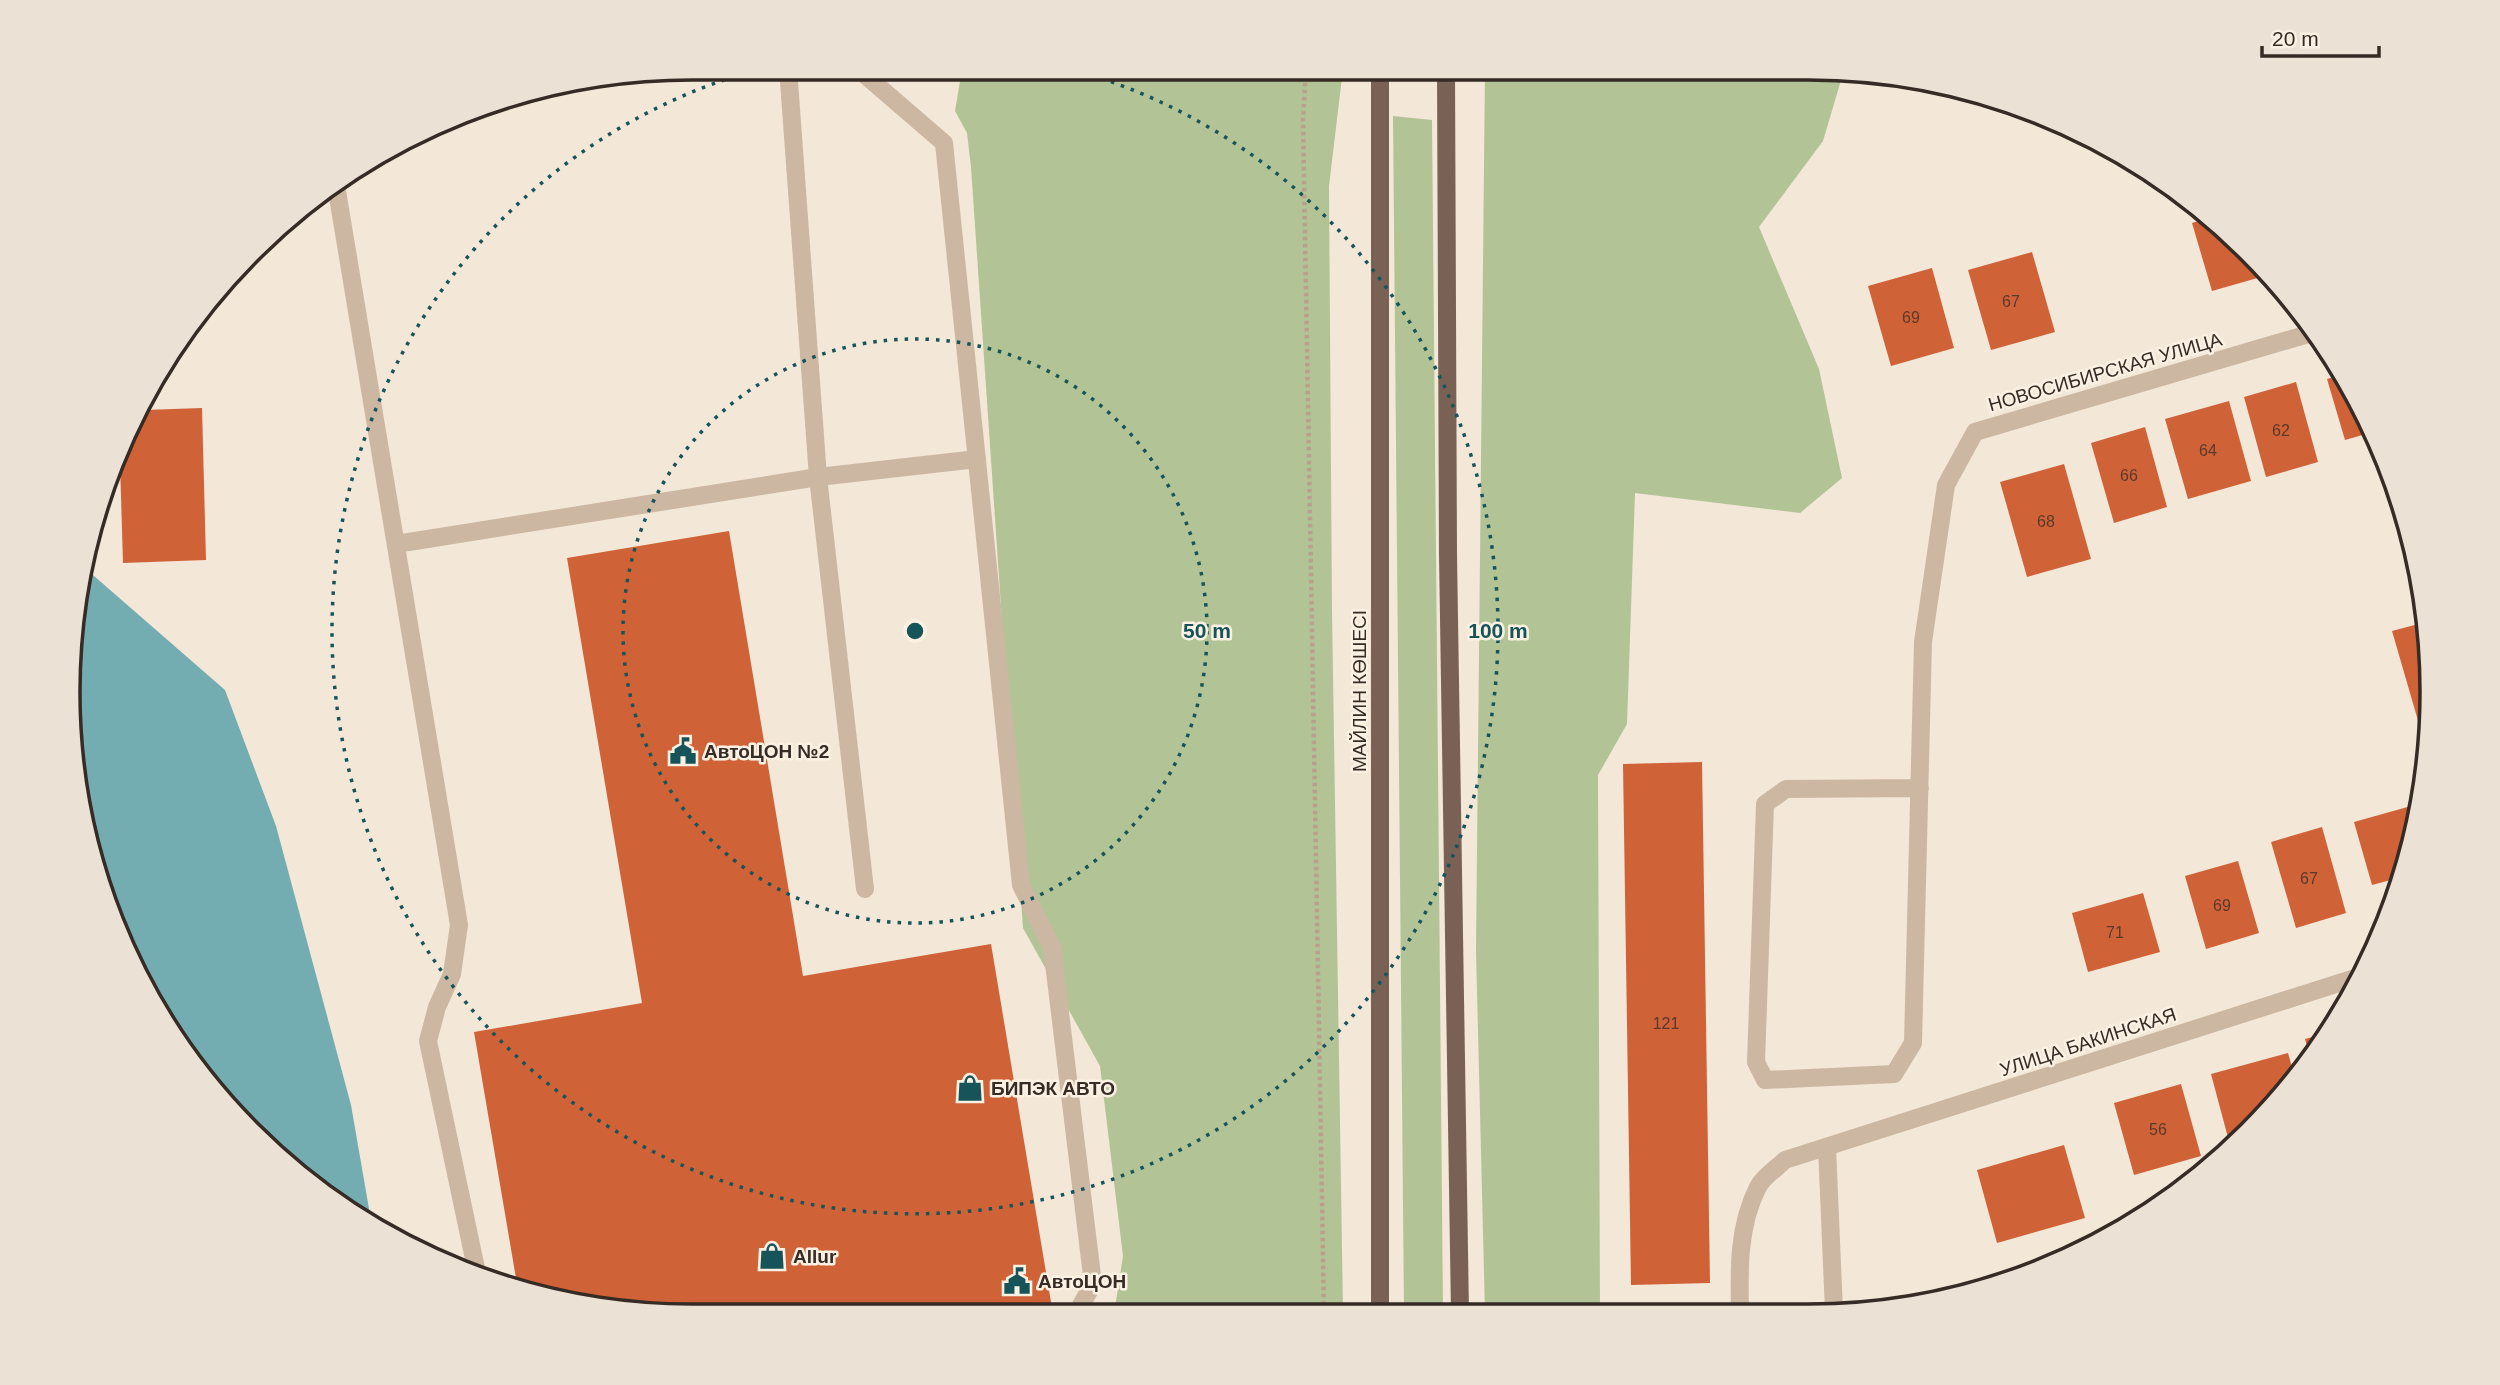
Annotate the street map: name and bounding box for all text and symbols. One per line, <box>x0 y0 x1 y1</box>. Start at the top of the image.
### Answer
scale bar <box>2262 14 2379 58</box>
text: 20 m <box>2272 27 2319 50</box>
house number: 67 <box>2002 293 2020 310</box>
house number: 69 <box>1902 309 1920 326</box>
street label: НОВОСИБИРСКАЯ УЛИЦА <box>1986 328 2225 415</box>
house number: 62 <box>2272 422 2290 439</box>
house number: 64 <box>2199 442 2217 459</box>
house number: 66 <box>2120 467 2138 484</box>
house number: 68 <box>2037 513 2055 530</box>
street label: МАЙЛИН КӨШЕСІ <box>1349 610 1370 772</box>
centre of rings <box>903 619 927 643</box>
text: 50 m <box>1183 619 1231 642</box>
text: 100 m <box>1468 619 1528 642</box>
public building icon: АвтоЦОН №2 <box>668 736 698 766</box>
place label: АвтоЦОН №2 <box>704 741 829 762</box>
house number: 67 <box>2300 870 2318 887</box>
house number: 69 <box>2213 897 2231 914</box>
house number: 71 <box>2106 924 2124 941</box>
street label: УЛИЦА БАКИНСКАЯ <box>1997 1004 2179 1080</box>
house number: 121 <box>1653 1015 1679 1032</box>
shop icon: БИПЭК АВТО <box>955 1073 985 1103</box>
place label: БИПЭК АВТО <box>991 1078 1115 1099</box>
house number: 56 <box>2149 1121 2167 1138</box>
shop icon: Allur <box>757 1241 787 1271</box>
place label: Allur <box>793 1246 837 1267</box>
public building icon: АвтоЦОН <box>1002 1266 1032 1296</box>
place label: АвтоЦОН <box>1038 1271 1126 1292</box>

